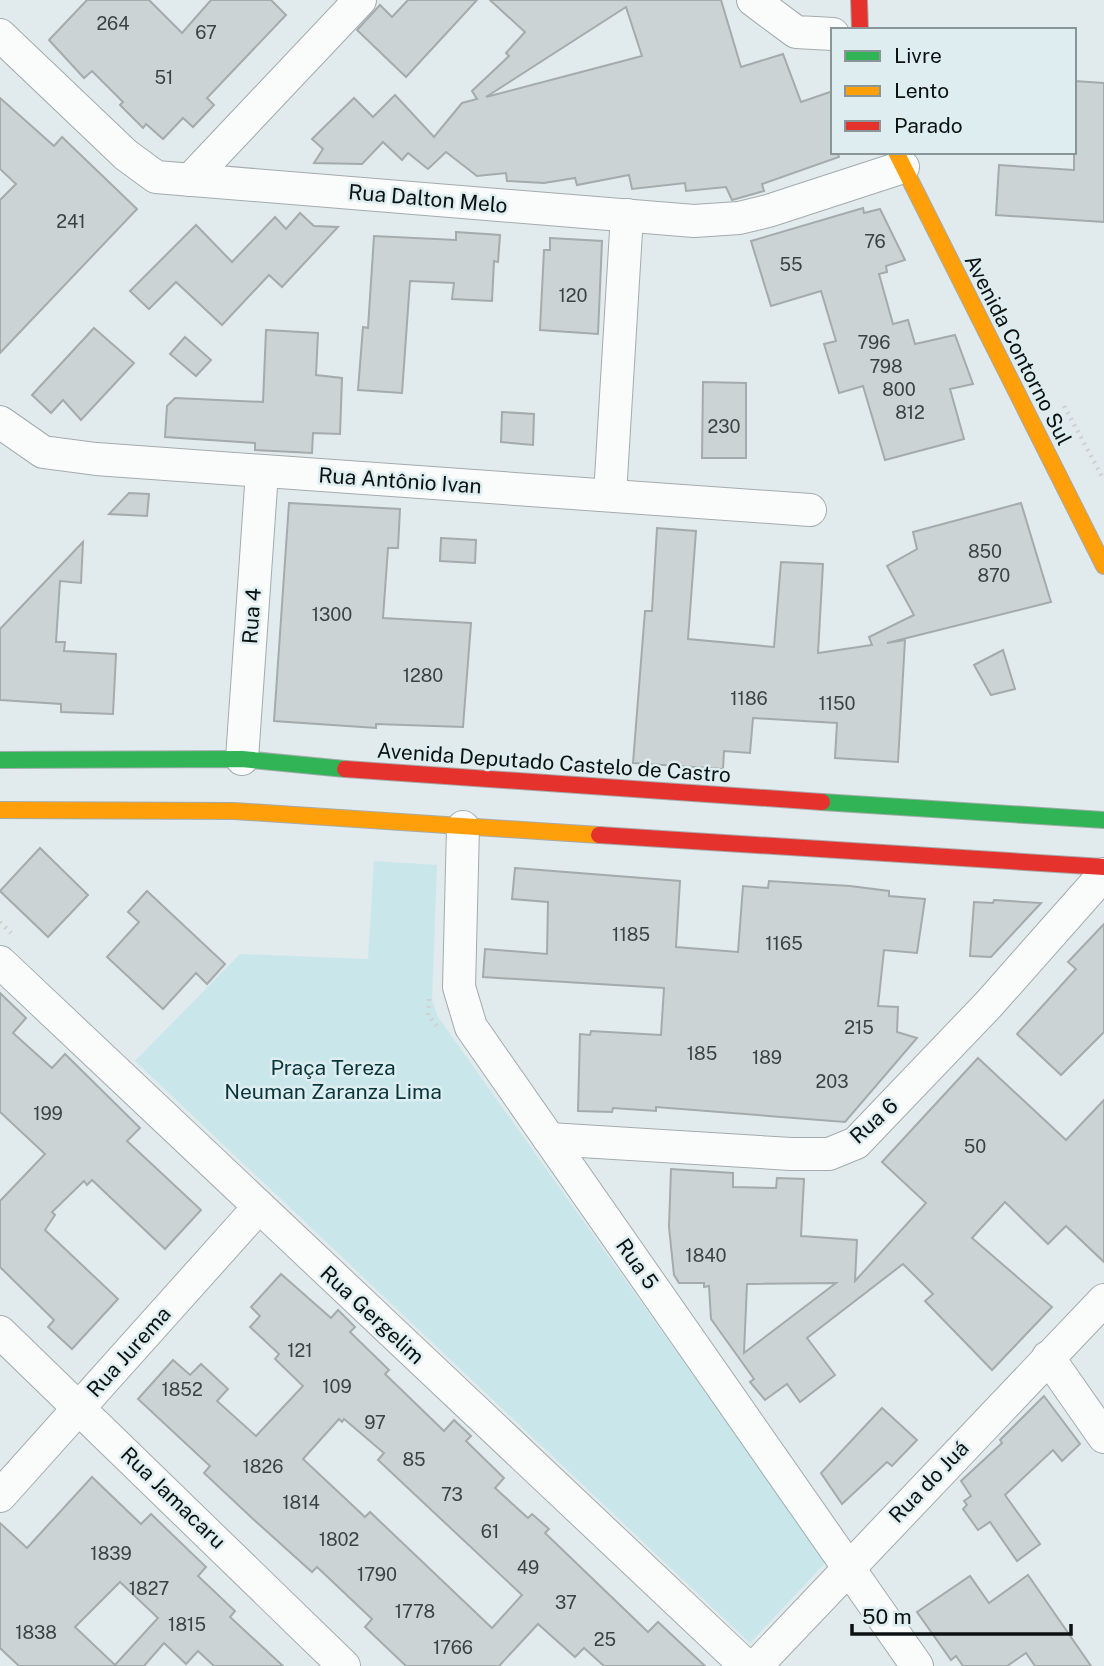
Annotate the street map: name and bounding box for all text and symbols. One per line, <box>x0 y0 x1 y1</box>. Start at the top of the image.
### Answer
house number: 264 <box>96 13 130 34</box>
house number: 67 <box>195 22 217 43</box>
legend <box>831 28 1076 154</box>
text: Livre <box>894 43 942 68</box>
house number: 51 <box>155 67 173 88</box>
text: Lento <box>894 78 949 103</box>
text: Parado <box>894 113 963 138</box>
street label: Rua Dalton Melo <box>347 179 509 218</box>
house number: 241 <box>56 211 86 232</box>
house number: 76 <box>864 231 886 252</box>
street label: Avenida Contorno Sul <box>960 250 1077 449</box>
house number: 55 <box>779 254 803 275</box>
house number: 120 <box>558 285 588 306</box>
house number: 796 <box>858 332 890 353</box>
house number: 798 <box>869 356 903 377</box>
house number: 800 <box>882 379 916 400</box>
house number: 812 <box>895 402 925 423</box>
house number: 230 <box>708 416 740 437</box>
street label: Rua Antônio Ivan <box>318 462 482 499</box>
house number: 850 <box>968 541 1002 562</box>
house number: 870 <box>978 565 1010 586</box>
street label: Rua 4 <box>237 587 266 645</box>
house number: 1300 <box>312 604 352 625</box>
house number: 1280 <box>403 665 443 686</box>
house number: 1186 <box>730 688 768 709</box>
house number: 1150 <box>818 693 856 714</box>
street label: Avenida Deputado Castelo de Castro <box>376 738 732 787</box>
house number: 1185 <box>612 924 650 945</box>
house number: 1165 <box>765 933 803 954</box>
house number: 215 <box>844 1017 874 1038</box>
house number: 185 <box>687 1043 717 1064</box>
house number: 189 <box>752 1047 782 1068</box>
park label: Praça Tereza Neuman Zaranza Lima <box>224 1055 442 1104</box>
house number: 203 <box>816 1071 848 1092</box>
street label: Rua 6 <box>844 1093 903 1149</box>
house number: 199 <box>33 1103 63 1124</box>
house number: 50 <box>964 1136 986 1157</box>
street label: Rua 5 <box>611 1233 664 1294</box>
house number: 1840 <box>685 1245 727 1266</box>
street label: Rua Gergelim <box>315 1260 429 1369</box>
street label: Rua Jurema <box>81 1301 176 1402</box>
house number: 121 <box>287 1340 313 1361</box>
house number: 109 <box>322 1376 352 1397</box>
house number: 1852 <box>161 1379 203 1400</box>
house number: 97 <box>364 1412 386 1433</box>
street label: Rua do Juá <box>884 1436 974 1528</box>
street label: Rua Jamacaru <box>116 1441 231 1554</box>
house number: 85 <box>402 1449 426 1470</box>
house number: 1826 <box>243 1456 283 1477</box>
house number: 73 <box>441 1484 463 1505</box>
house number: 1814 <box>282 1492 320 1513</box>
house number: 61 <box>481 1521 499 1542</box>
house number: 1802 <box>319 1529 359 1550</box>
house number: 1839 <box>90 1543 132 1564</box>
house number: 49 <box>517 1557 539 1578</box>
house number: 1790 <box>357 1564 397 1585</box>
house number: 1827 <box>129 1578 169 1599</box>
house number: 37 <box>555 1592 577 1613</box>
scale bar <box>852 1592 1071 1636</box>
house number: 1778 <box>395 1601 435 1622</box>
text: 50 m <box>862 1604 912 1629</box>
house number: 1815 <box>168 1614 206 1635</box>
house number: 1838 <box>15 1622 57 1643</box>
house number: 25 <box>594 1629 616 1650</box>
house number: 1766 <box>433 1637 473 1658</box>

